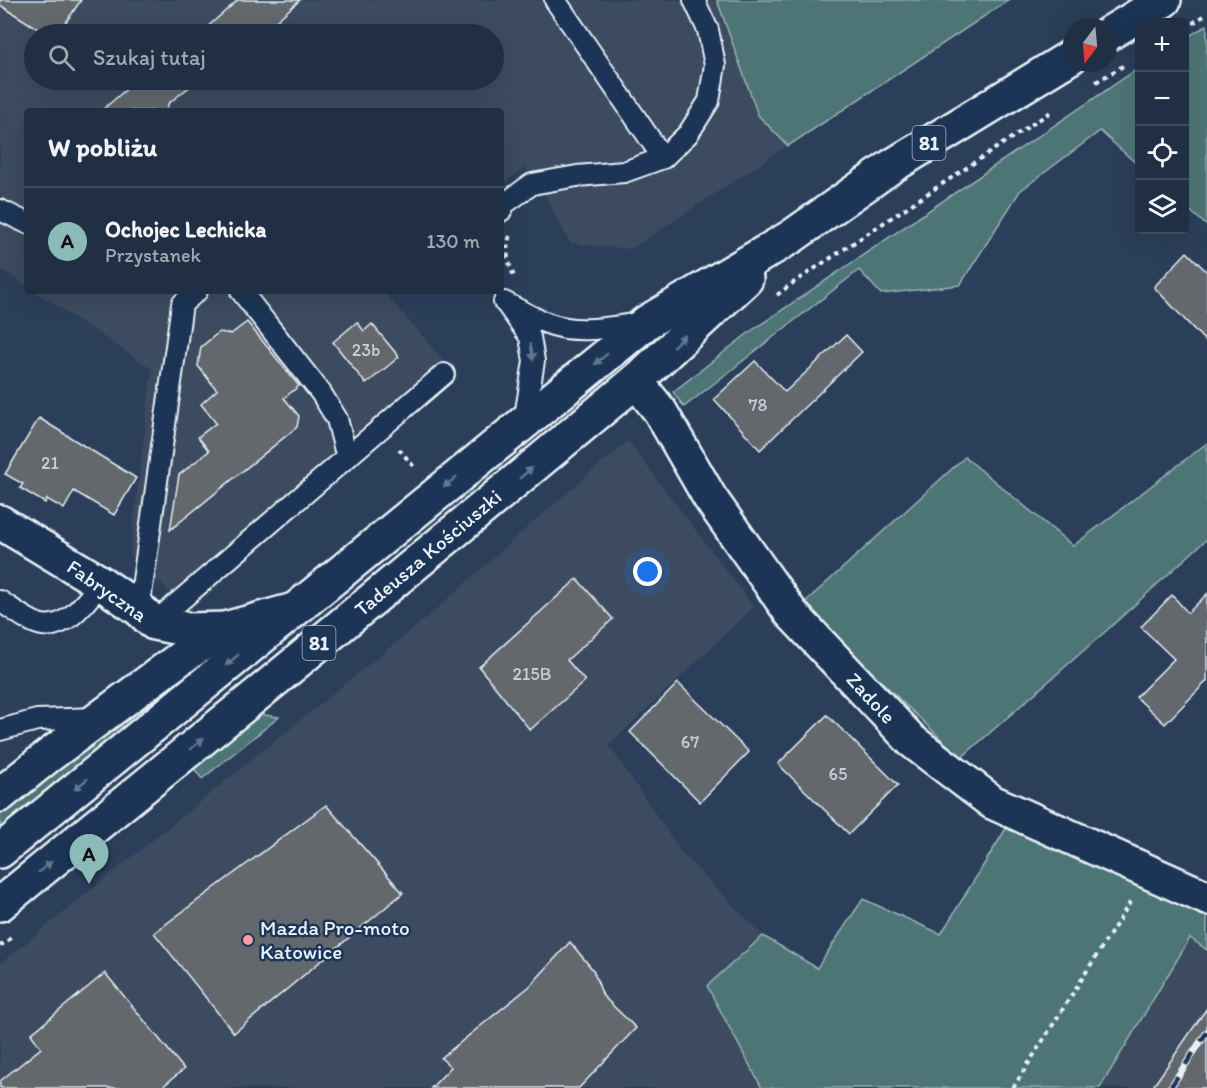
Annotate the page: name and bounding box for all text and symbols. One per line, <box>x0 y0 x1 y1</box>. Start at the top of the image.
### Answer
north arrow <box>1063 18 1117 72</box>
map controls <box>1135 18 1189 234</box>
button: + <box>1135 18 1189 72</box>
search box <box>24 24 504 90</box>
icon: search <box>45 41 78 74</box>
text: Szukaj tutaj <box>93 44 206 71</box>
button: − <box>1135 72 1189 126</box>
road number: 81 <box>912 126 946 160</box>
button: locate <box>1135 126 1189 180</box>
text: W pobliżu <box>48 131 157 163</box>
button: layers <box>1135 180 1189 234</box>
text: Ochojec Lechicka <box>105 216 266 243</box>
text: A <box>61 229 74 253</box>
text: 130 m <box>426 229 480 253</box>
text: Przystanek <box>105 243 201 267</box>
one-way arrow <box>672 334 687 348</box>
house number: 23b <box>352 339 380 361</box>
one-way arrow <box>528 342 537 361</box>
one-way arrow <box>594 352 609 365</box>
house number: 78 <box>749 394 768 416</box>
house number: 21 <box>41 452 59 474</box>
one-way arrow <box>518 468 533 480</box>
one-way arrow <box>442 475 458 488</box>
street label: Tadeusza Kościuszki <box>349 484 506 621</box>
street label: Fabryczna <box>62 554 152 627</box>
your location <box>633 557 662 586</box>
road number: 81 <box>302 626 336 660</box>
one-way arrow <box>224 654 240 667</box>
house number: 215B <box>513 663 551 685</box>
street label: Zadole <box>841 667 901 729</box>
house number: 67 <box>681 731 699 753</box>
one-way arrow <box>189 738 204 750</box>
house number: 65 <box>829 763 847 785</box>
one-way arrow <box>74 777 89 790</box>
pin: A <box>70 834 109 884</box>
one-way arrow <box>37 861 52 874</box>
place label: Mazda Pro-moto Katowice <box>260 915 410 964</box>
marker: Mazda Pro-moto Katowice <box>241 933 255 947</box>

